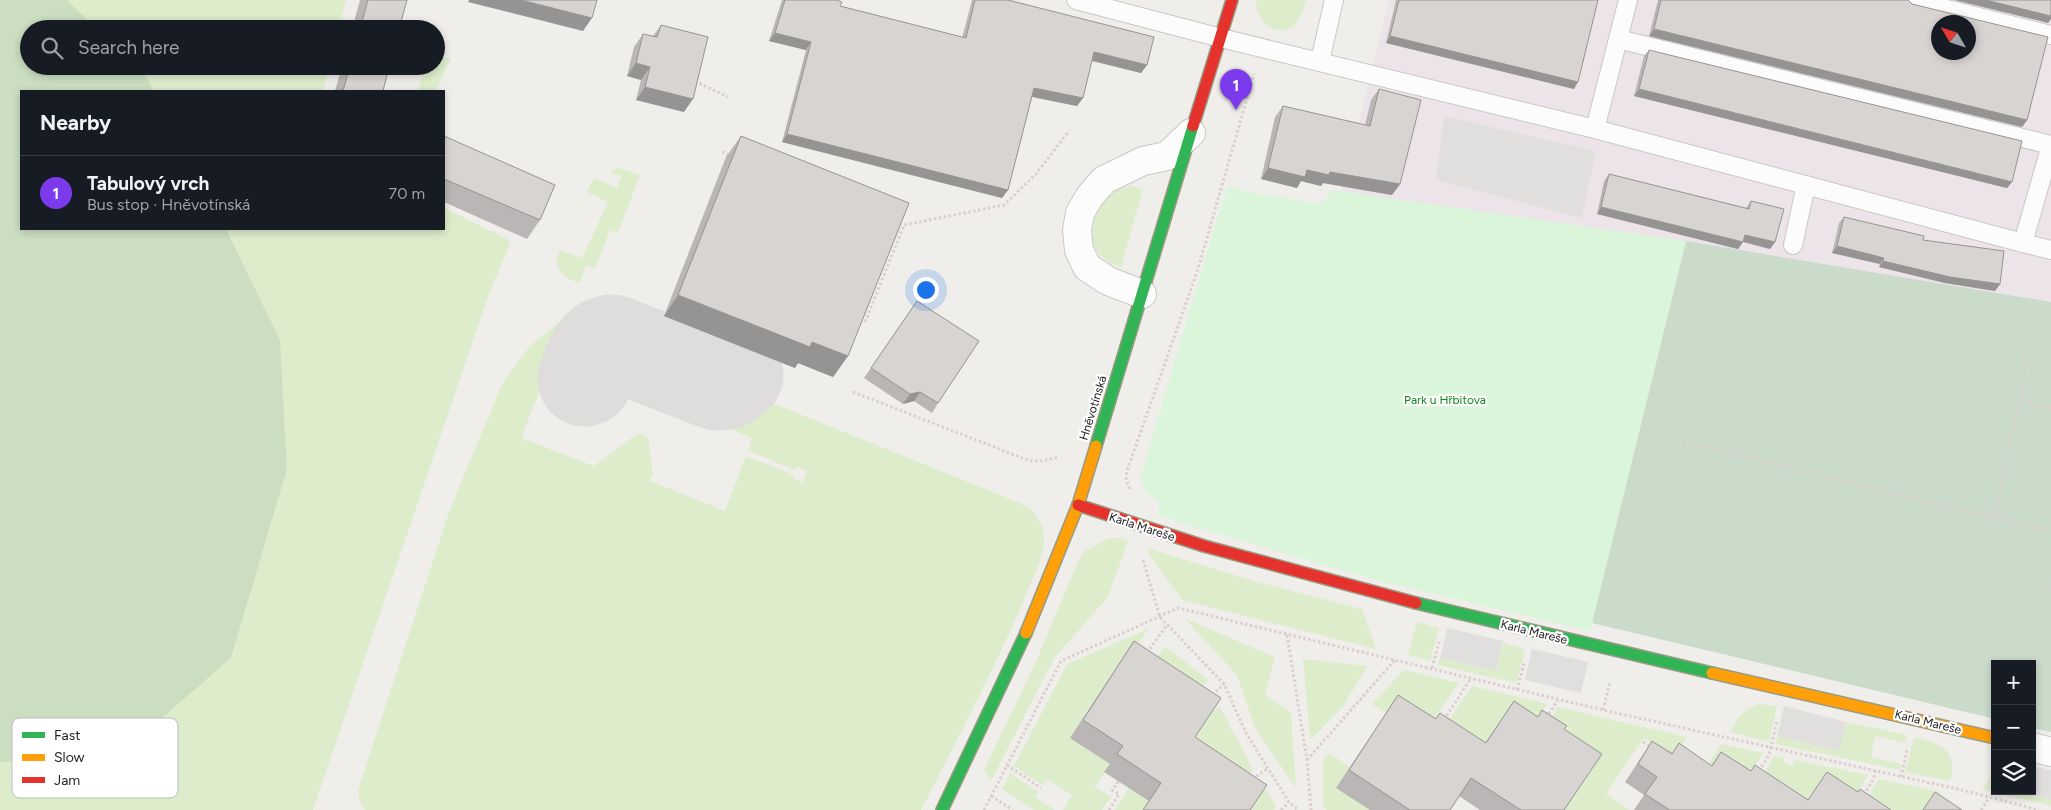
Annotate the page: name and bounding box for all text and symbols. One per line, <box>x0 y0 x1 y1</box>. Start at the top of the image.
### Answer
north arrow <box>1931 15 1976 60</box>
search box <box>20 20 445 75</box>
icon: search <box>38 34 66 62</box>
text: Search here <box>78 36 180 59</box>
pin: 1 <box>1220 69 1252 110</box>
text: Nearby <box>40 110 111 135</box>
text: Tabulový vrch <box>87 172 209 195</box>
text: 1 <box>53 184 59 203</box>
text: 70 m <box>389 184 425 203</box>
text: Bus stop · Hněvotínská <box>87 195 250 214</box>
your location <box>913 277 939 303</box>
street label: Hněvotínská <box>1077 374 1109 442</box>
park label: Park u Hřbitova <box>1404 393 1486 407</box>
street label: Karla Mareše <box>1107 510 1177 544</box>
street label: Karla Mareše <box>1499 617 1569 647</box>
map controls <box>1991 660 2036 795</box>
button: + <box>1991 660 2036 705</box>
button: − <box>1991 705 2036 750</box>
street label: Karla Mareše <box>1893 707 1963 737</box>
legend <box>12 718 178 798</box>
text: Fast <box>54 727 80 744</box>
text: Slow <box>54 749 85 766</box>
button: layers <box>1991 750 2036 795</box>
text: Jam <box>54 772 80 789</box>

